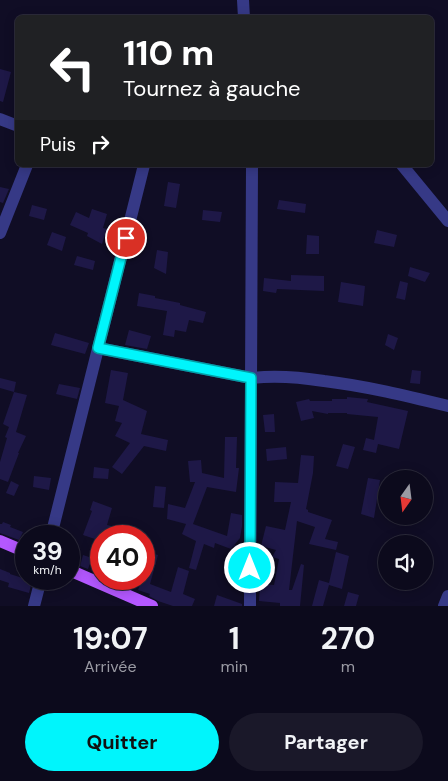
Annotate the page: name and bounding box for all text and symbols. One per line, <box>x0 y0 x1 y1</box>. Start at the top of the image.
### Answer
text: 110 m <box>123 30 214 76</box>
icon: left <box>40 35 105 100</box>
text: Tournez à gauche <box>123 74 301 103</box>
icon: right <box>86 130 114 158</box>
text: Puis <box>40 132 76 157</box>
pin <box>105 217 147 259</box>
icon: arrive <box>112 224 140 252</box>
north arrow <box>378 470 432 525</box>
map controls <box>378 470 433 590</box>
speed limit sign: 40 <box>90 525 155 590</box>
text: 39 <box>32 535 63 568</box>
button: sound <box>378 535 433 590</box>
position arrow <box>223 541 275 593</box>
text: km/h <box>33 562 62 578</box>
text: 19:07 <box>73 619 148 658</box>
text: 1 <box>229 619 240 658</box>
text: 270 <box>321 619 375 658</box>
text: Arrivée <box>84 656 137 677</box>
text: min <box>221 656 248 677</box>
text: m <box>341 656 355 677</box>
button: Quitter <box>25 713 219 771</box>
button: Partager <box>229 713 423 771</box>

